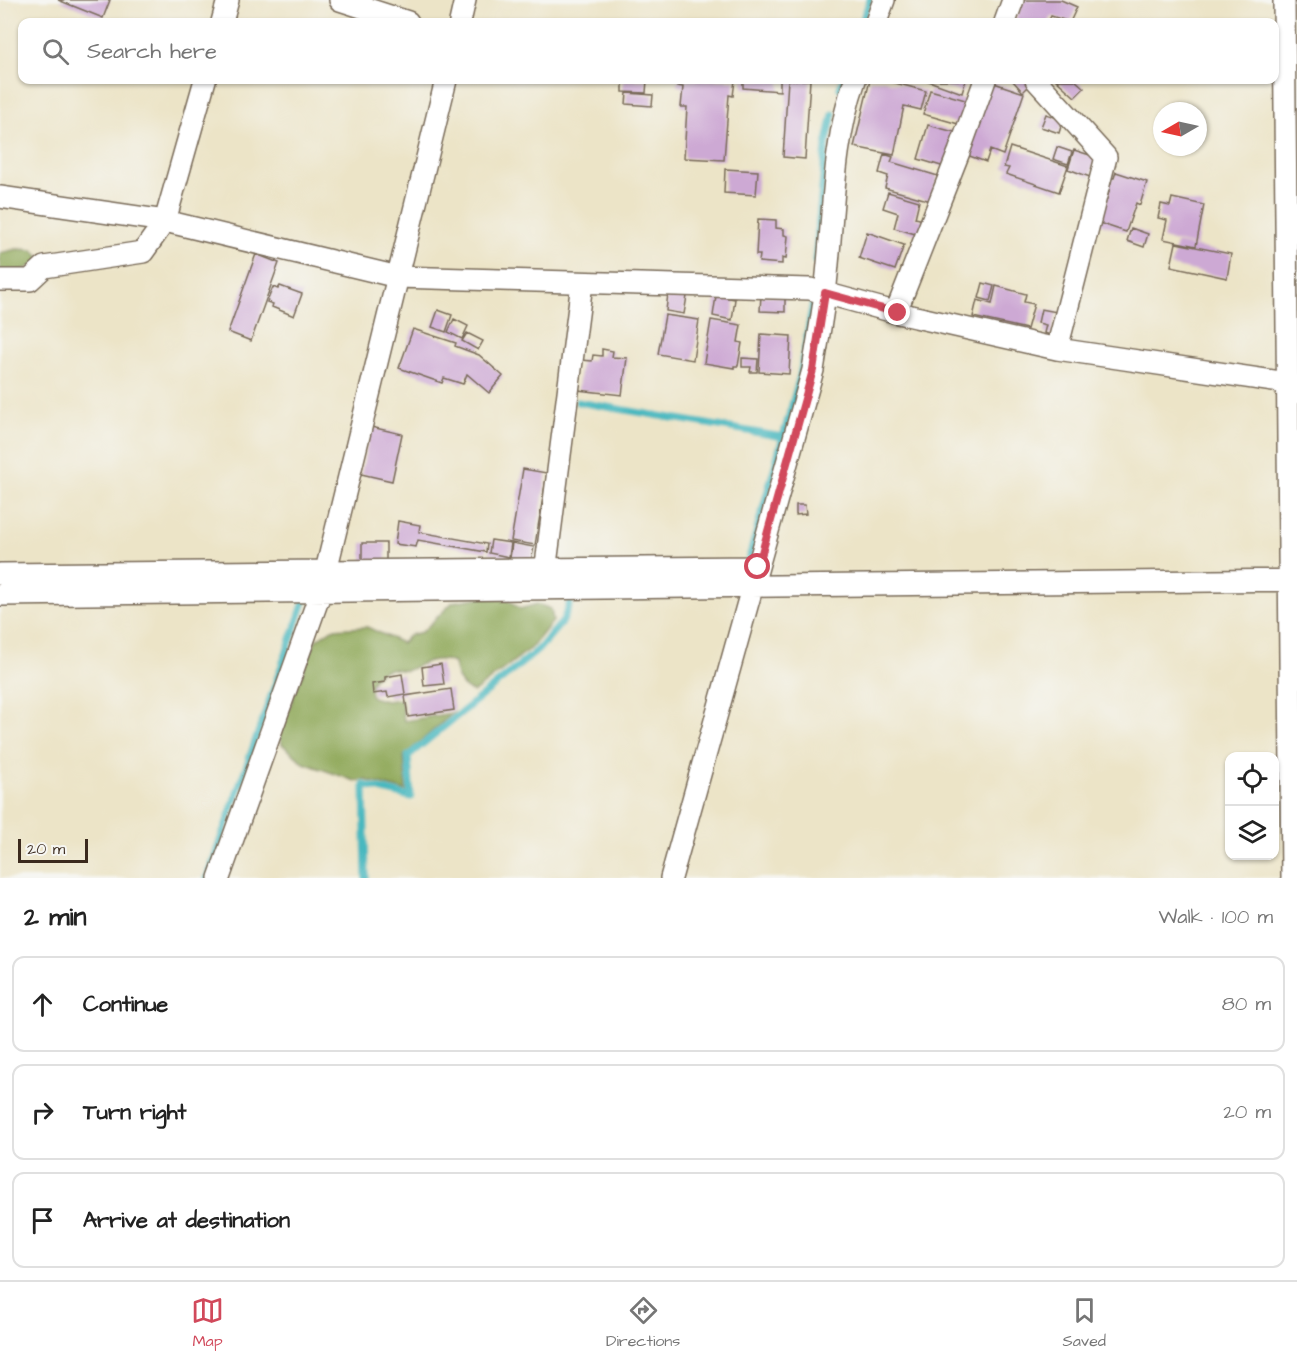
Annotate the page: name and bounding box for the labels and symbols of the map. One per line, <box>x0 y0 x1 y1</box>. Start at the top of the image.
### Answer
north arrow <box>1153 102 1207 156</box>
route end <box>884 299 910 325</box>
route start <box>744 553 770 579</box>
scale bar <box>18 836 88 864</box>

